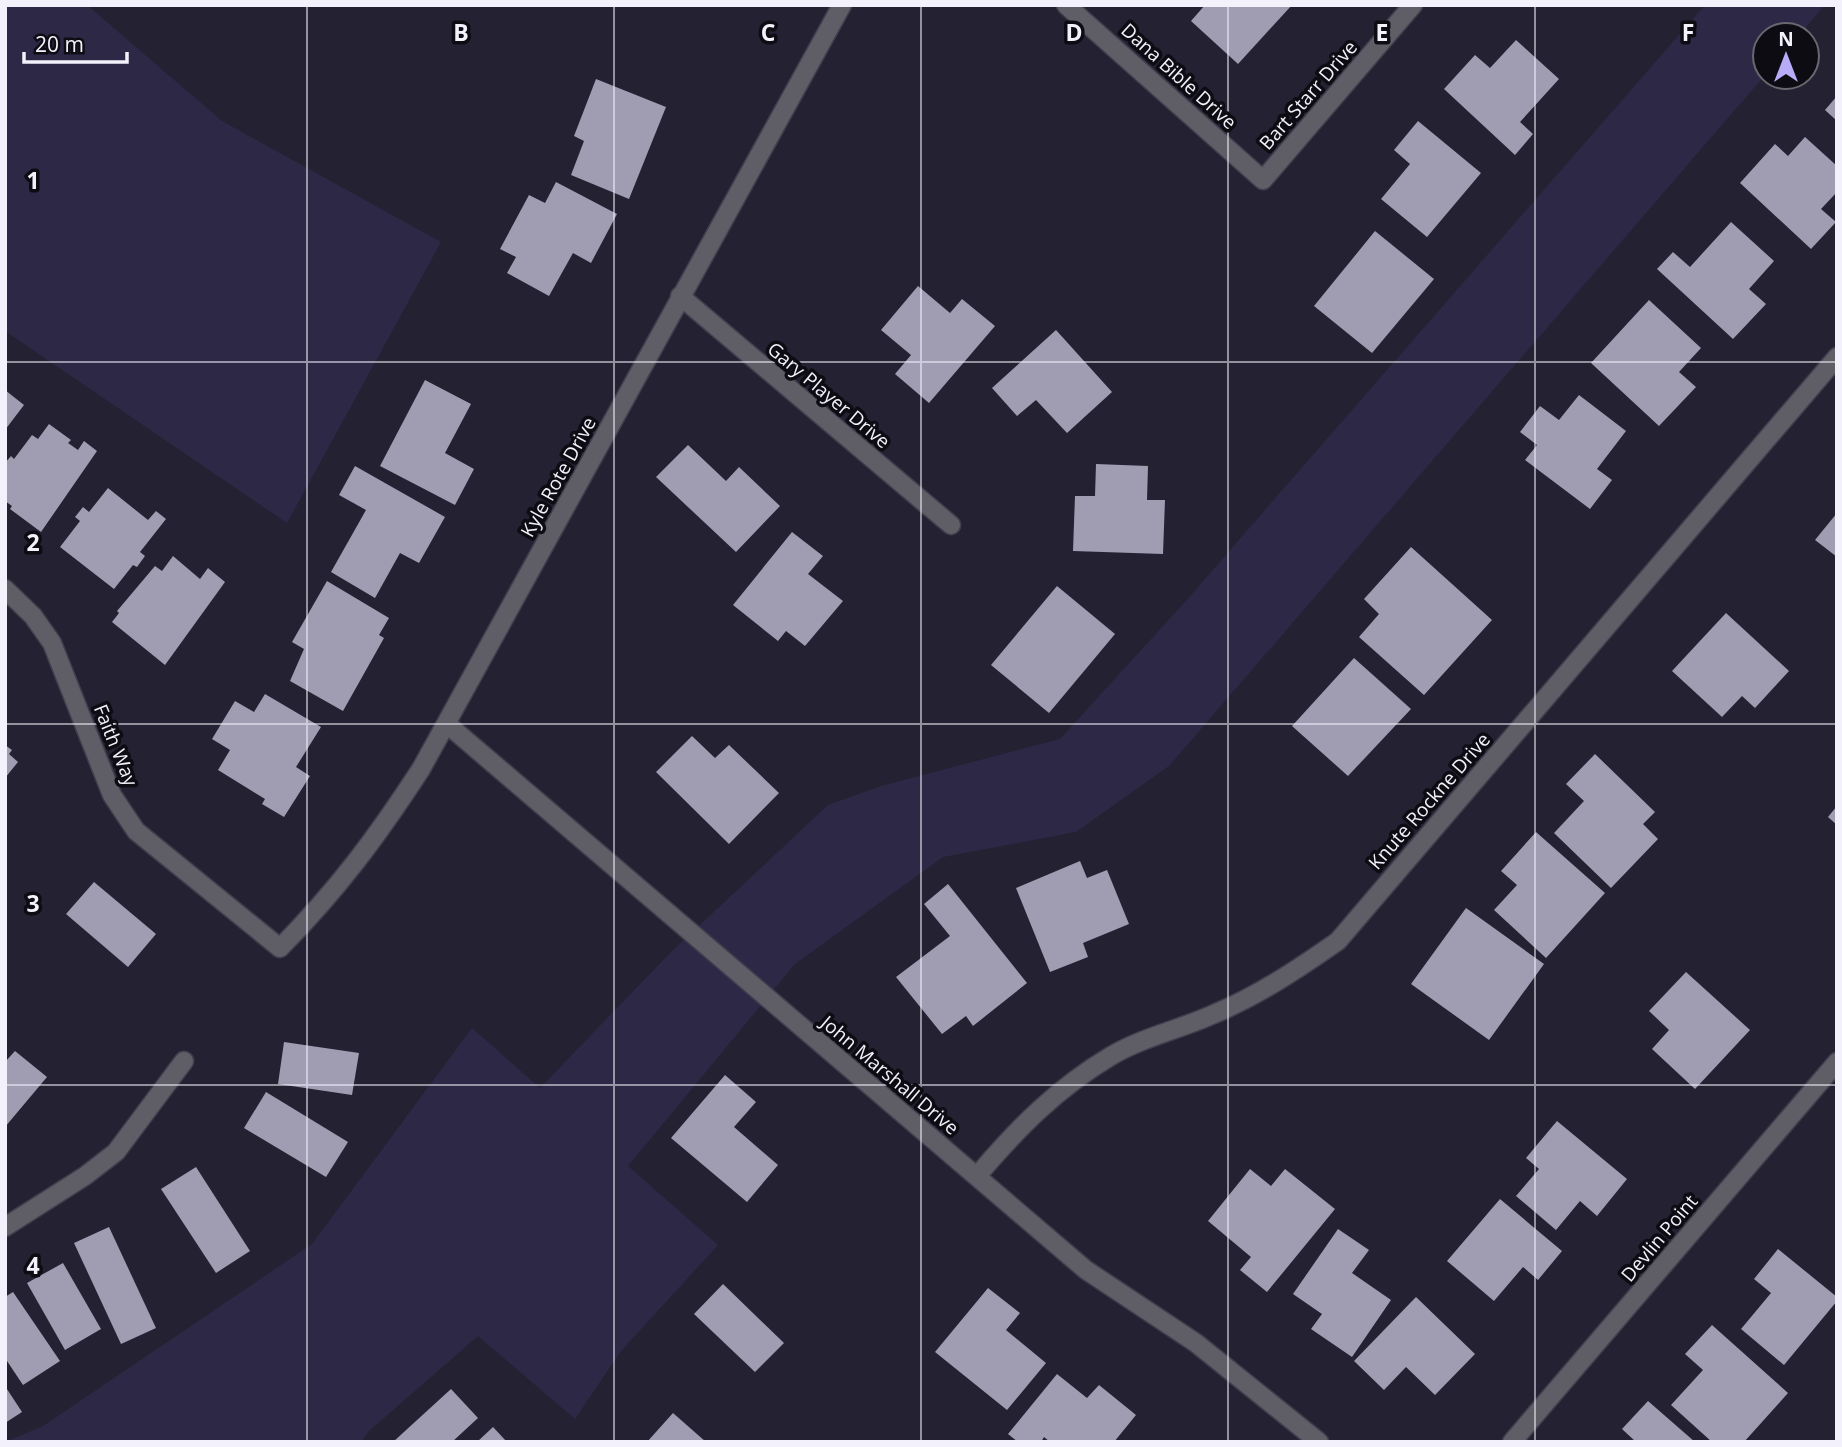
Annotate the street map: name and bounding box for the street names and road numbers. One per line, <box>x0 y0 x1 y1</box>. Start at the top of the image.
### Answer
street label: Dana Bible Drive <box>1116 17 1242 135</box>
street label: Bart Starr Drive <box>1253 35 1363 155</box>
street label: Gary Player Drive <box>762 336 896 454</box>
street label: Kyle Rote Drive <box>514 412 602 542</box>
street label: Faith Way <box>88 700 144 790</box>
street label: Knute Rockne Drive <box>1362 727 1496 875</box>
street label: John Marshall Drive <box>814 1008 964 1140</box>
street label: Devlin Point <box>1615 1189 1703 1287</box>

